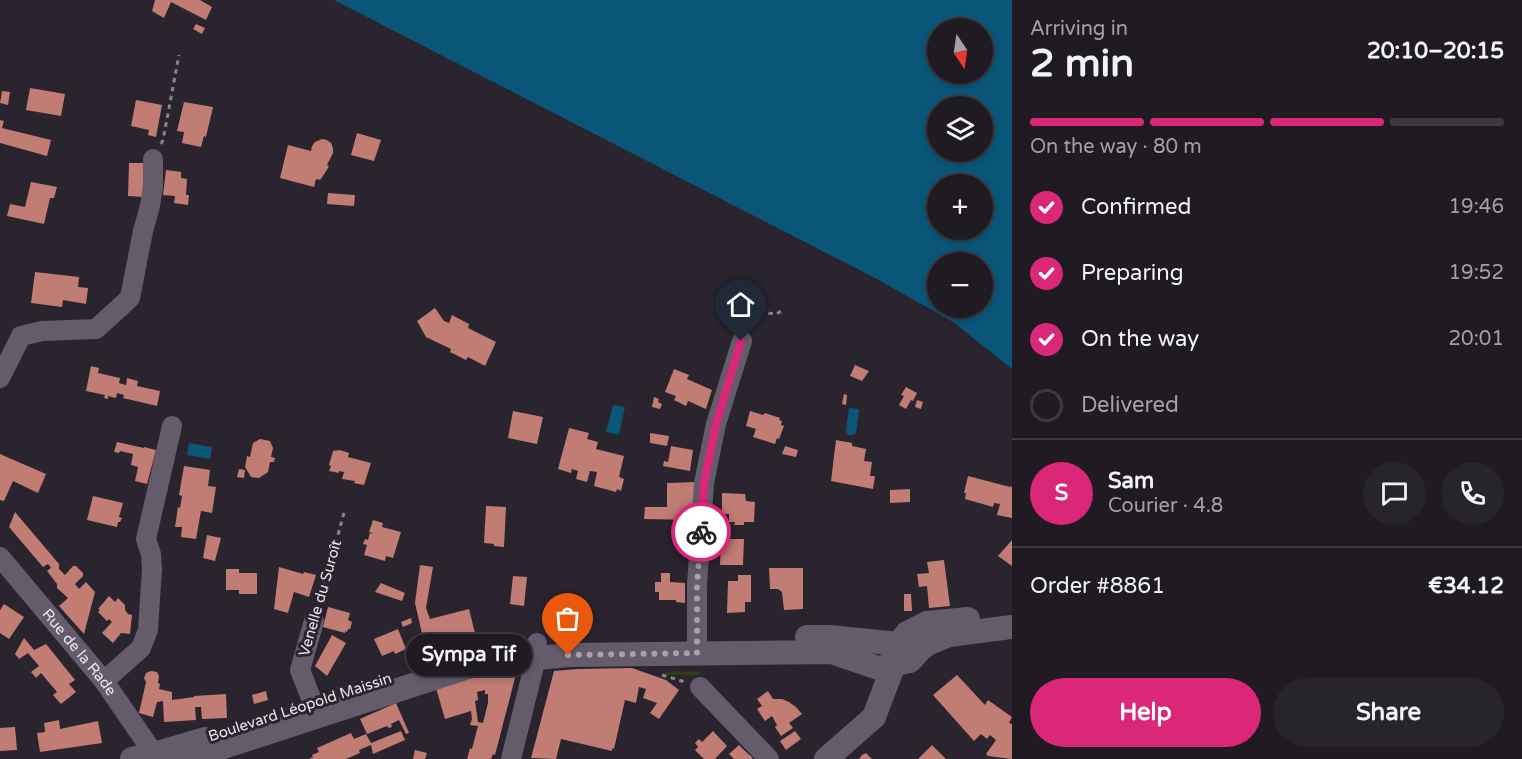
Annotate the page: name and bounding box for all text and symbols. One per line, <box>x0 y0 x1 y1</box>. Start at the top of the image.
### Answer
text: Arriving in <box>1030 17 1128 41</box>
north arrow <box>927 18 993 84</box>
map controls <box>927 18 993 318</box>
text: 20:10–20:15 <box>1367 38 1504 64</box>
text: 2 min <box>1030 40 1134 87</box>
button: layers <box>927 96 993 162</box>
text: On the way · 80 m <box>1030 135 1202 159</box>
button: + <box>927 174 993 240</box>
icon: check <box>1030 191 1063 224</box>
text: Confirmed <box>1081 194 1191 220</box>
text: 19:46 <box>1449 195 1504 219</box>
button: − <box>927 252 993 318</box>
icon: check <box>1030 257 1063 290</box>
text: Preparing <box>1081 260 1184 286</box>
text: 19:52 <box>1449 261 1504 285</box>
pin <box>715 279 766 341</box>
icon: home <box>724 288 757 321</box>
icon: check <box>1030 323 1063 356</box>
text: On the way <box>1081 326 1199 352</box>
text: 20:01 <box>1449 327 1504 351</box>
text: Delivered <box>1081 392 1179 418</box>
button: chat <box>1363 462 1426 525</box>
button: phone <box>1441 462 1504 525</box>
text: Sam <box>1108 468 1154 494</box>
text: S <box>1055 480 1068 506</box>
text: Courier · 4.8 <box>1108 494 1223 518</box>
courier <box>671 502 731 562</box>
icon: bike <box>685 516 718 549</box>
street label: Venelle du Suroît <box>295 537 345 658</box>
text: Order #8861 <box>1030 573 1165 599</box>
text: €34.12 <box>1428 573 1504 599</box>
pin <box>542 593 593 655</box>
icon: bag <box>551 602 584 635</box>
street label: Rue de la Rade <box>38 605 120 699</box>
callout: Sympa Tif <box>406 634 532 676</box>
text: Sympa Tif <box>422 643 516 667</box>
street label: Boulevard Léopold Maissin <box>206 669 394 745</box>
button: Help <box>1030 678 1261 747</box>
button: Share <box>1273 678 1504 747</box>

